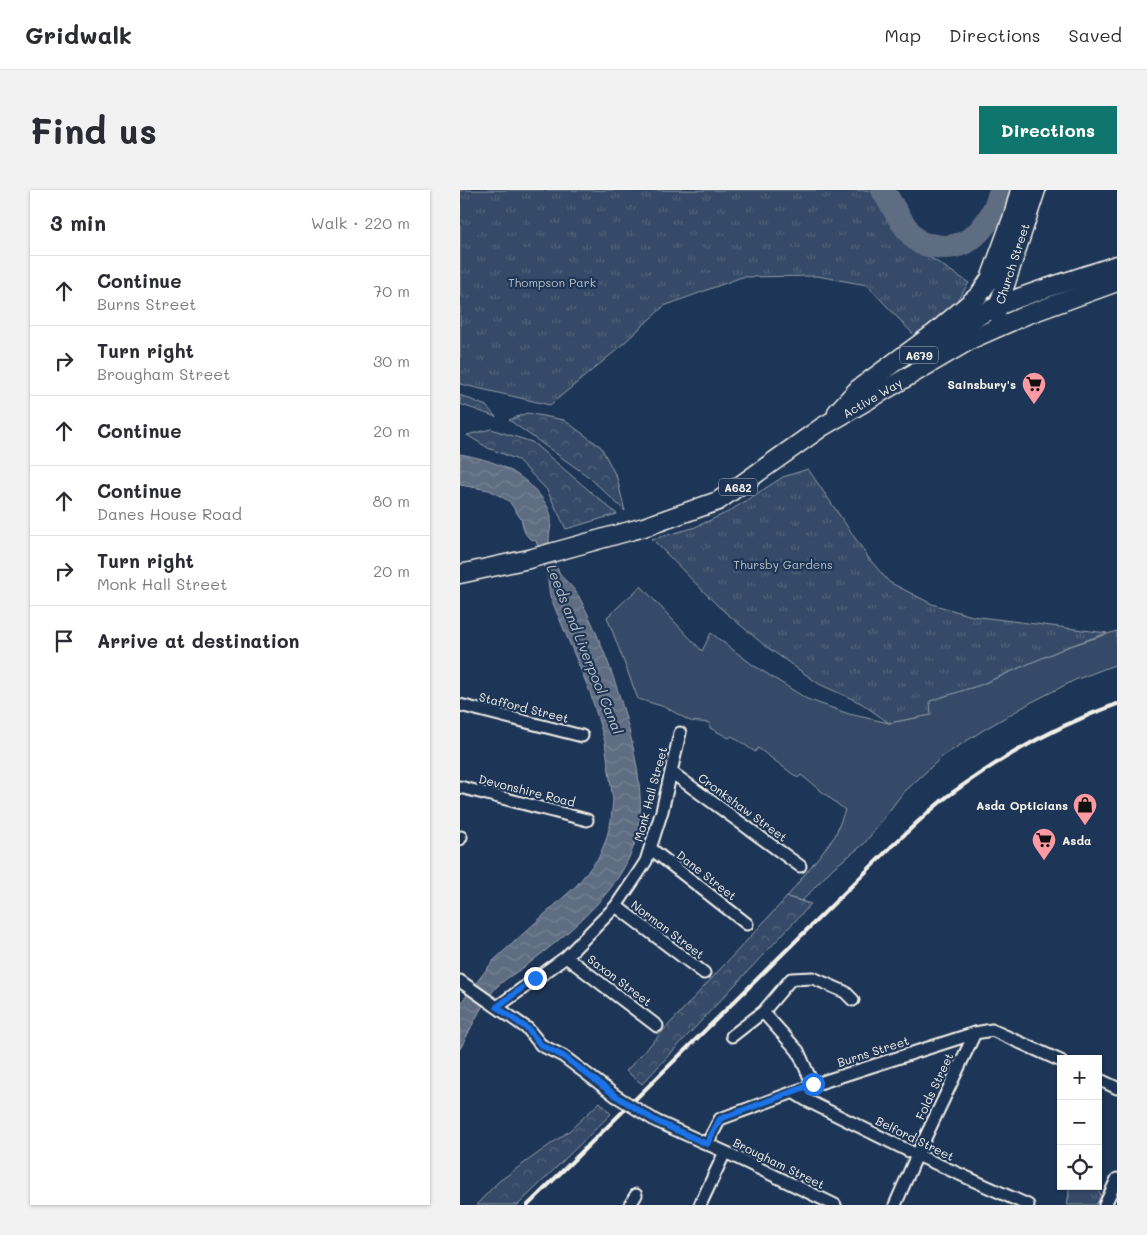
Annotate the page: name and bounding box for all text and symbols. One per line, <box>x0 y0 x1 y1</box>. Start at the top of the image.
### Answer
text: Gridwalk <box>25 19 132 50</box>
text: Map <box>884 23 921 47</box>
text: Directions <box>949 23 1041 47</box>
text: Saved <box>1069 23 1122 47</box>
button: Directions <box>979 106 1117 154</box>
text: Find us <box>30 107 157 153</box>
text: 3 min <box>50 209 106 236</box>
text: Walk · 220 m <box>311 212 410 233</box>
street label: Church Street <box>992 221 1033 306</box>
text: Continue <box>97 268 182 293</box>
park label: Thompson Park <box>508 274 596 290</box>
icon: ahead <box>50 277 78 305</box>
text: 70 m <box>373 280 410 301</box>
text: Burns Street <box>97 293 196 314</box>
text: Turn right <box>97 338 194 363</box>
road number: A679 <box>900 346 938 364</box>
icon: right <box>50 347 78 375</box>
text: 30 m <box>373 350 410 371</box>
text: Brougham Street <box>97 363 230 384</box>
supermarket icon: Sainsbury's <box>1021 371 1047 405</box>
street label: Active Way <box>839 374 905 421</box>
place label: Sainsbury's <box>948 376 1016 392</box>
icon: ahead <box>50 417 78 445</box>
text: Continue <box>97 418 182 443</box>
text: 20 m <box>373 420 410 441</box>
text: Continue <box>97 478 182 503</box>
road number: A682 <box>719 478 757 496</box>
icon: ahead <box>50 487 78 515</box>
text: 80 m <box>373 490 410 511</box>
text: Danes House Road <box>97 503 242 524</box>
text: Turn right <box>97 548 194 573</box>
park label: Thursby Gardens <box>733 556 833 572</box>
icon: right <box>50 557 78 585</box>
text: 20 m <box>373 560 410 581</box>
water label: Leeds and Liverpool Canal <box>542 561 628 737</box>
text: Monk Hall Street <box>97 573 227 594</box>
icon: arrive <box>50 627 78 655</box>
text: Arrive at destination <box>97 628 300 653</box>
street label: Stafford Street <box>478 688 570 726</box>
street label: Monk Hall Street <box>630 745 670 843</box>
street label: Cronkshaw Street <box>695 769 791 845</box>
street label: Devonshire Road <box>477 770 577 810</box>
shop icon: Asda Opticians <box>1072 792 1098 826</box>
place label: Asda Opticians <box>976 797 1068 813</box>
supermarket icon: Asda <box>1031 827 1057 861</box>
place label: Asda <box>1062 832 1091 848</box>
street label: Dane Street <box>674 847 740 903</box>
street label: Norman Street <box>628 896 708 962</box>
street label: Saxon Street <box>585 951 655 1009</box>
route end <box>524 967 547 990</box>
street label: Burns Street <box>835 1032 911 1070</box>
street label: Folds Street <box>911 1050 957 1122</box>
map controls <box>1057 1055 1102 1190</box>
button: + <box>1057 1055 1102 1100</box>
route start <box>802 1073 825 1096</box>
button: − <box>1057 1100 1102 1145</box>
street label: Belford Street <box>873 1112 957 1164</box>
street label: Brougham Street <box>731 1134 827 1192</box>
button: locate <box>1057 1145 1102 1190</box>

